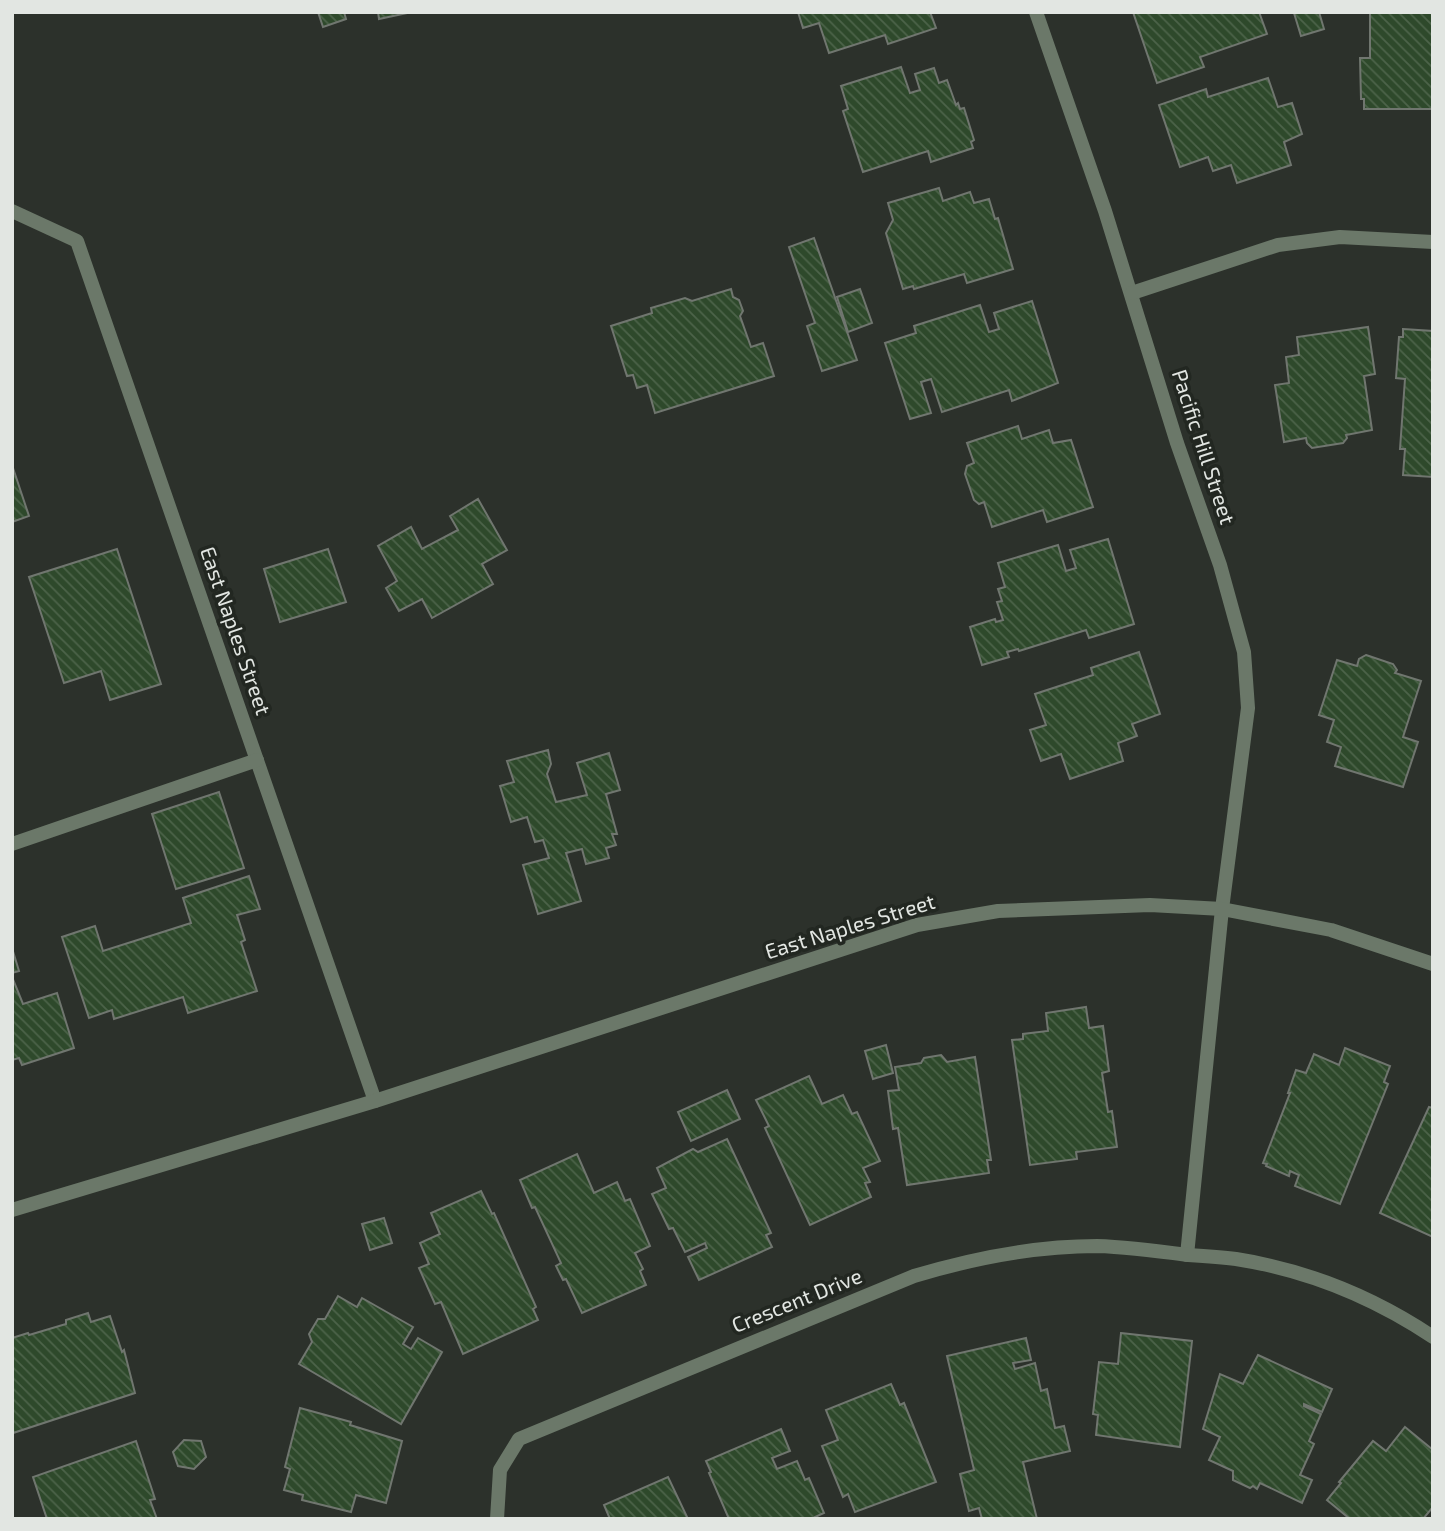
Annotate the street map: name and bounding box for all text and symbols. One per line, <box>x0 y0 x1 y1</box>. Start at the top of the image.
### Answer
street label: Pacific Hill Street <box>1168 366 1241 527</box>
street label: East Naples Street <box>196 543 277 718</box>
street label: East Naples Street <box>762 888 938 963</box>
street label: Crescent Drive <box>728 1262 865 1337</box>

